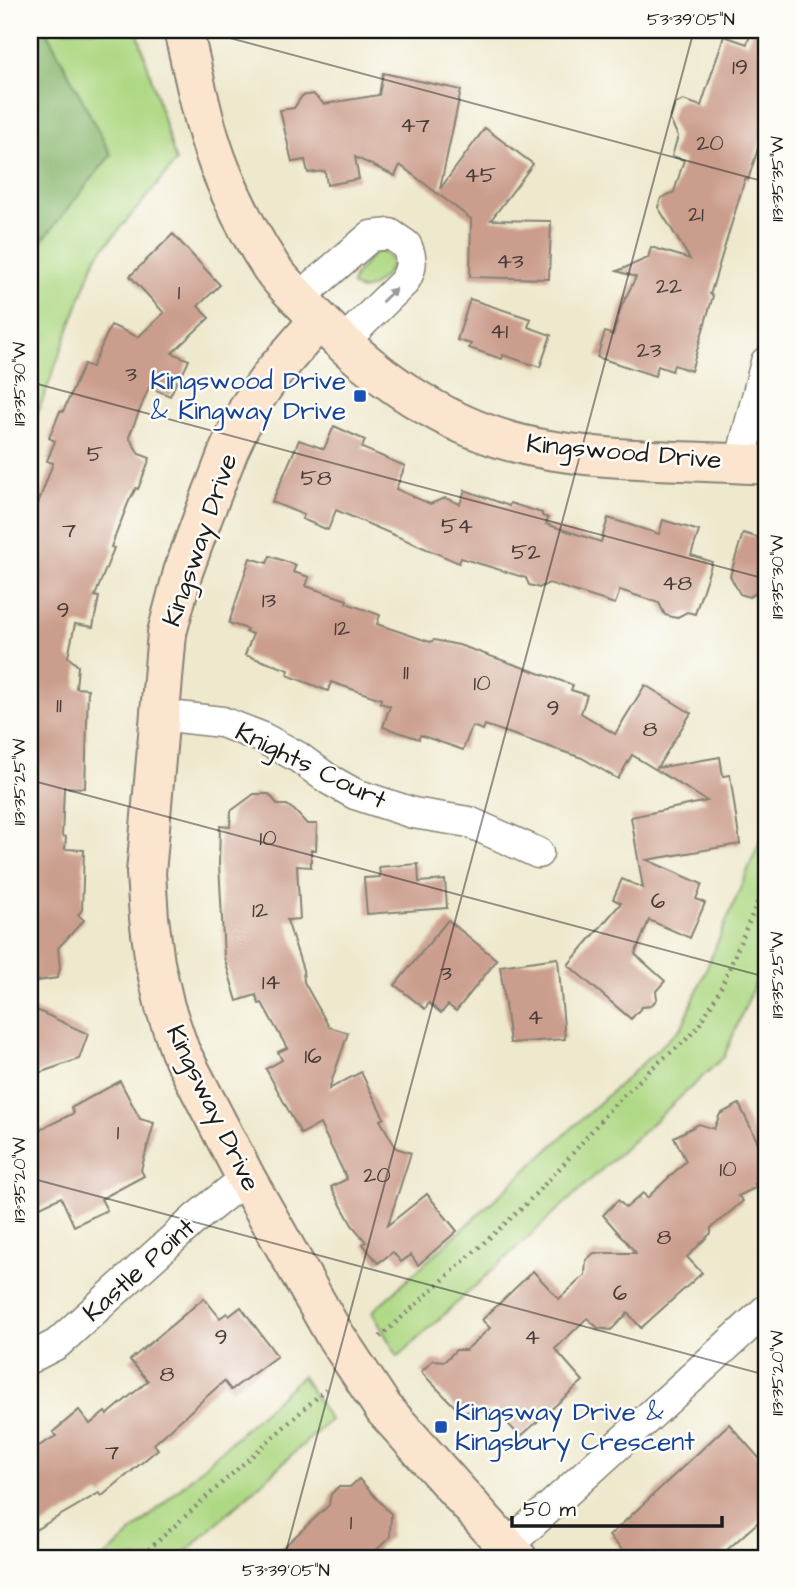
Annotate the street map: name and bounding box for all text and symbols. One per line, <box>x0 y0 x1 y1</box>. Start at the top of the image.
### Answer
text: 53°39'05"N <box>647 7 735 32</box>
house number: 19 <box>732 51 748 83</box>
house number: 47 <box>400 109 430 141</box>
house number: 20 <box>696 127 724 159</box>
text: 113°35'35"W <box>765 136 790 222</box>
house number: 45 <box>464 159 496 191</box>
house number: 21 <box>688 198 704 230</box>
house number: 43 <box>496 245 524 277</box>
house number: 22 <box>656 270 682 302</box>
house number: 1 <box>178 276 181 308</box>
one-way arrow <box>381 287 398 304</box>
house number: 41 <box>490 315 508 347</box>
house number: 23 <box>637 334 662 366</box>
text: 113°35'30"W <box>7 342 32 426</box>
house number: 3 <box>125 358 137 390</box>
place label: Kingswood Drive & Kingway Drive <box>150 363 346 431</box>
marker: Kingswood Drive & Kingway Drive <box>352 388 368 404</box>
street label: Kingswood Drive <box>525 426 723 480</box>
house number: 5 <box>87 438 103 470</box>
street label: Kingsway Drive <box>154 449 248 632</box>
house number: 58 <box>300 462 332 494</box>
house number: 54 <box>441 510 473 542</box>
house number: 7 <box>62 514 76 546</box>
text: 113°35'30"W <box>765 535 790 619</box>
house number: 52 <box>511 536 541 568</box>
house number: 48 <box>662 567 692 599</box>
house number: 13 <box>262 584 277 616</box>
house number: 9 <box>56 594 70 626</box>
house number: 12 <box>334 612 350 644</box>
house number: 11 <box>403 656 409 688</box>
house number: 10 <box>473 667 491 699</box>
house number: 11 <box>56 689 62 721</box>
house number: 9 <box>546 692 560 724</box>
house number: 8 <box>643 713 658 745</box>
street label: Knights Court <box>229 714 393 820</box>
text: 113°35'25"W <box>7 739 32 825</box>
house number: 10 <box>259 822 277 854</box>
house number: 6 <box>651 885 665 917</box>
house number: 12 <box>252 894 268 926</box>
text: 113°35'25"W <box>765 932 790 1018</box>
house number: 3 <box>440 957 452 989</box>
house number: 14 <box>262 966 281 998</box>
house number: 4 <box>527 1001 543 1033</box>
street label: Kingsway Drive <box>155 1019 269 1198</box>
house number: 16 <box>304 1040 322 1072</box>
house number: 1 <box>117 1116 120 1148</box>
text: 113°35'20"W <box>7 1137 32 1223</box>
house number: 10 <box>719 1153 737 1185</box>
house number: 20 <box>363 1159 391 1191</box>
street label: Kastle Point <box>75 1210 203 1330</box>
house number: 8 <box>657 1221 672 1253</box>
house number: 6 <box>613 1277 627 1309</box>
house number: 9 <box>214 1321 228 1353</box>
house number: 4 <box>524 1321 540 1353</box>
text: 113°35'20"W <box>765 1330 790 1416</box>
house number: 8 <box>160 1358 175 1390</box>
place label: Kingsway Drive & Kingsbury Crescent <box>455 1394 695 1462</box>
marker: Kingsway Drive & Kingsbury Crescent <box>433 1419 449 1435</box>
house number: 7 <box>105 1436 119 1468</box>
scale bar <box>512 1484 722 1528</box>
text: 50 m <box>523 1495 577 1524</box>
house number: 1 <box>350 1506 353 1538</box>
text: 53°39'05"N <box>242 1558 330 1583</box>

